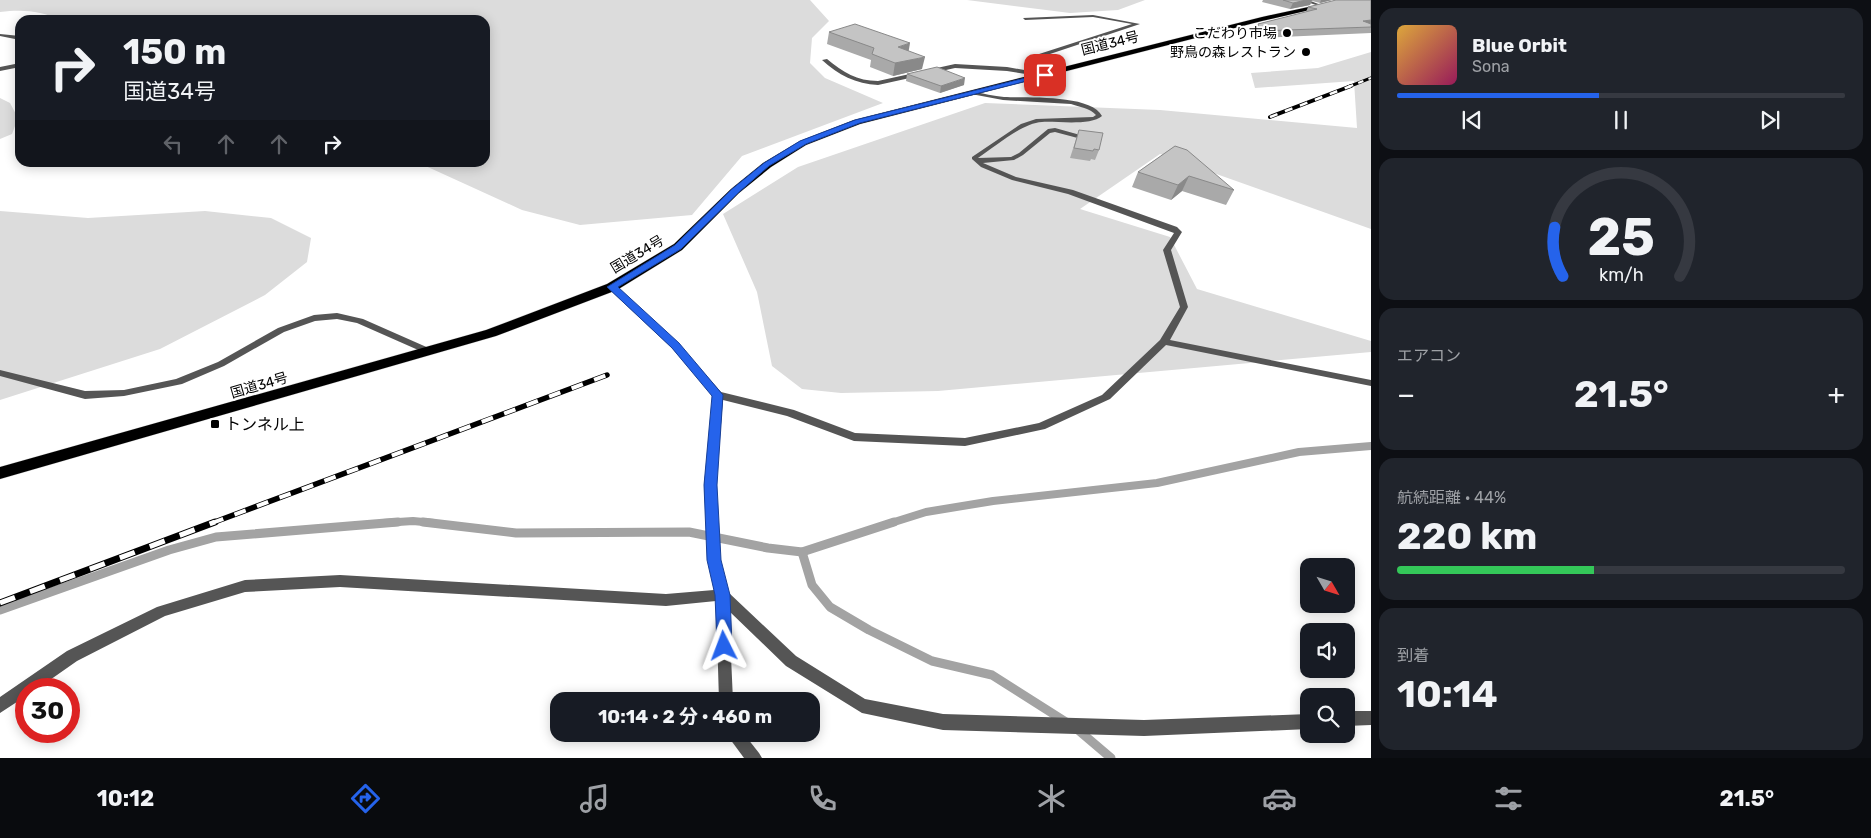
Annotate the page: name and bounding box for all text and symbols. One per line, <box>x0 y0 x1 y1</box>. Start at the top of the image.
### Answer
place label: こだわり市場 <box>1193 25 1277 42</box>
marker: こだわり市場 <box>1281 27 1293 39</box>
street label: 国道34号 <box>1079 28 1141 59</box>
text: 150 m <box>123 31 226 73</box>
text: Blue Orbit <box>1472 34 1567 57</box>
icon: right <box>40 35 105 100</box>
place label: 野鳥の森レストラン <box>1170 44 1296 61</box>
marker: 野鳥の森レストラン <box>1300 46 1312 58</box>
pin <box>1024 54 1066 96</box>
text: Sona <box>1472 57 1510 76</box>
icon: arrive <box>1031 61 1059 89</box>
text: 国道34号 <box>123 78 216 105</box>
icon: previous <box>1458 106 1486 134</box>
icon: pause <box>1607 106 1635 134</box>
icon: next <box>1756 106 1784 134</box>
icon: left <box>159 130 187 158</box>
icon: ahead <box>212 130 240 158</box>
icon: ahead <box>265 130 293 158</box>
icon: right <box>318 130 346 158</box>
text: 25 <box>1587 206 1655 268</box>
street label: 国道34号 <box>608 232 667 277</box>
text: km/h <box>1599 264 1643 285</box>
text: エアコン <box>1397 346 1461 365</box>
street label: 国道34号 <box>228 369 290 402</box>
text: 21.5° <box>1574 371 1669 417</box>
text: − <box>1397 378 1415 411</box>
text: + <box>1828 378 1845 411</box>
place label: トンネル上 <box>225 415 305 434</box>
marker: トンネル上 <box>209 418 221 430</box>
text: 航続距離 · 44% <box>1397 488 1506 507</box>
text: 220 km <box>1397 513 1537 559</box>
north arrow <box>1300 558 1355 612</box>
map controls <box>1300 558 1355 743</box>
position arrow <box>697 619 749 671</box>
button: sound <box>1300 623 1355 678</box>
text: 到着 <box>1397 646 1429 665</box>
text: 10:14 <box>1397 671 1498 717</box>
speed limit sign: 30 <box>15 678 80 743</box>
button: search <box>1300 688 1355 743</box>
text: 10:14 · 2 分 · 460 m <box>598 705 772 728</box>
icon: directions <box>348 781 383 816</box>
icon: music <box>577 781 612 816</box>
icon: phone <box>805 781 840 816</box>
icon: climate <box>1034 781 1069 816</box>
icon: car <box>1262 781 1297 816</box>
icon: filters <box>1491 781 1526 816</box>
text: 10:12 <box>97 785 154 812</box>
text: 21.5° <box>1719 785 1774 812</box>

